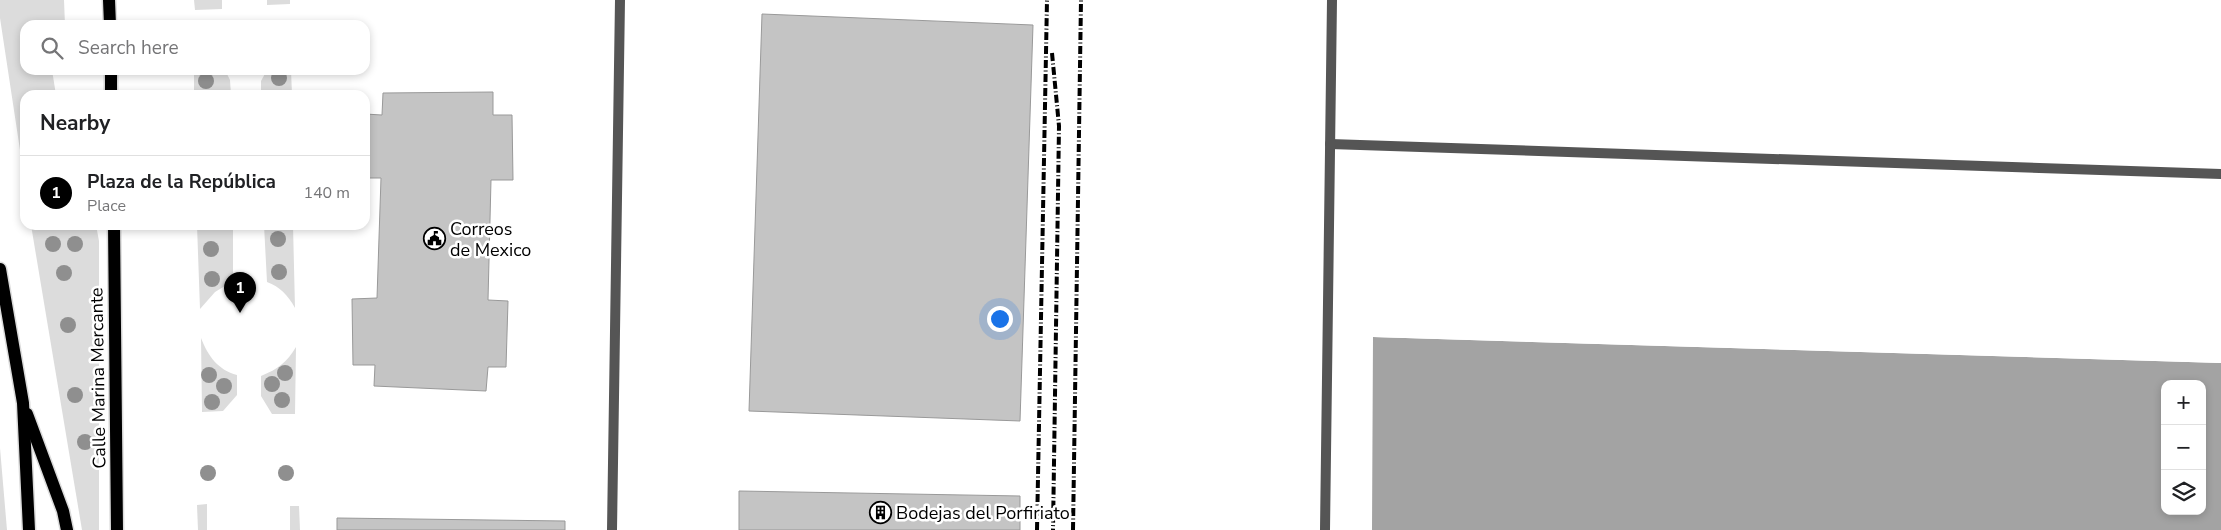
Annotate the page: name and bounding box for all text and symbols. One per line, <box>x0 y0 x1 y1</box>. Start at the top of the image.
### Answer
search box <box>20 20 370 75</box>
icon: search <box>38 34 66 62</box>
text: Search here <box>78 35 179 61</box>
text: Nearby <box>40 109 110 137</box>
text: Plaza de la República <box>87 169 276 195</box>
text: 1 <box>51 182 61 204</box>
text: 140 m <box>303 182 350 204</box>
text: Place <box>87 195 126 217</box>
place label: Correos de Mexico <box>450 217 531 262</box>
public building icon: Correos de Mexico <box>422 227 446 251</box>
pin: 1 <box>224 272 256 313</box>
street label: Calle Marina Mercante <box>84 287 112 469</box>
your location <box>987 306 1013 332</box>
map controls <box>2161 380 2206 515</box>
button: + <box>2161 380 2206 425</box>
button: − <box>2161 425 2206 470</box>
button: layers <box>2161 470 2206 515</box>
building icon: Bodejas del Porfiriato <box>868 501 892 525</box>
place label: Bodejas del Porfiriato <box>896 501 1070 525</box>

